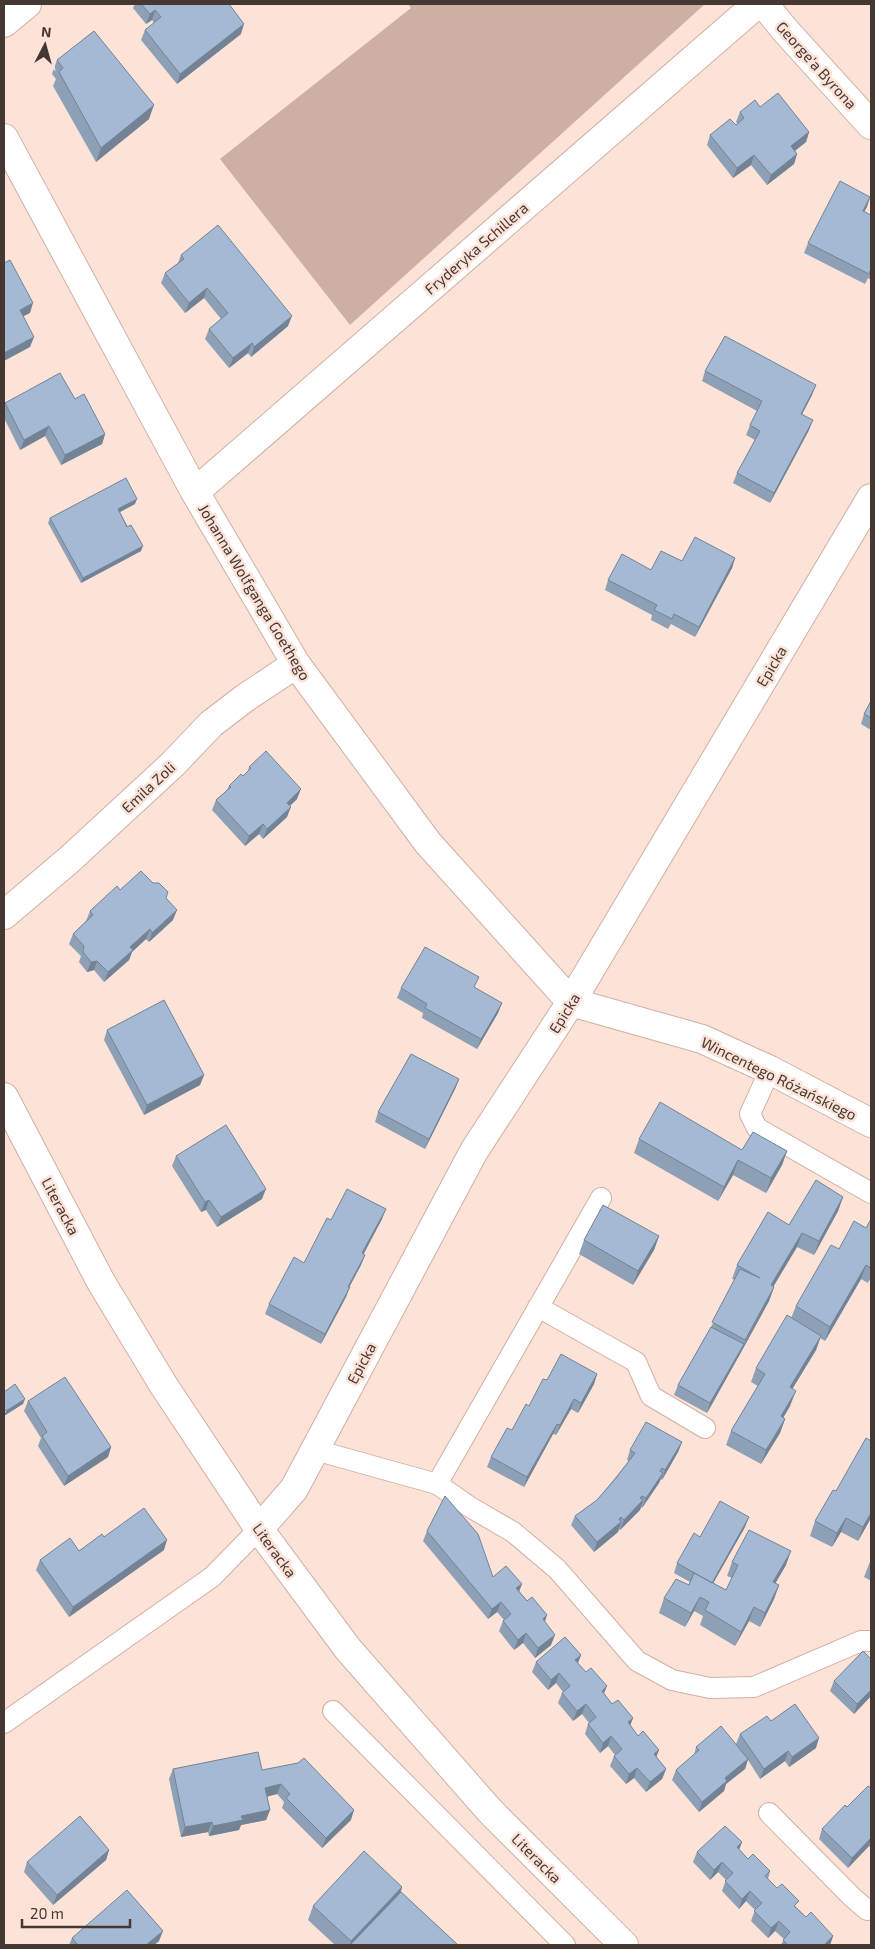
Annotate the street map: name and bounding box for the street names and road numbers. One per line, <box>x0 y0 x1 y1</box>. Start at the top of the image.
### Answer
street label: George'a Byrona <box>773 18 861 112</box>
street label: Fryderyka Schillera <box>421 198 531 298</box>
street label: Johanna Wolfganga Goethego <box>195 501 315 683</box>
street label: Epicka <box>752 642 790 690</box>
street label: Emila Zoli <box>118 758 178 816</box>
street label: Epicka <box>545 990 583 1036</box>
street label: Wincentego Różańskiego <box>698 1032 860 1124</box>
street label: Literacka <box>38 1174 84 1238</box>
street label: Epicka <box>343 1339 379 1387</box>
street label: Literacka <box>249 1519 301 1581</box>
street label: Literacka <box>508 1829 566 1887</box>

